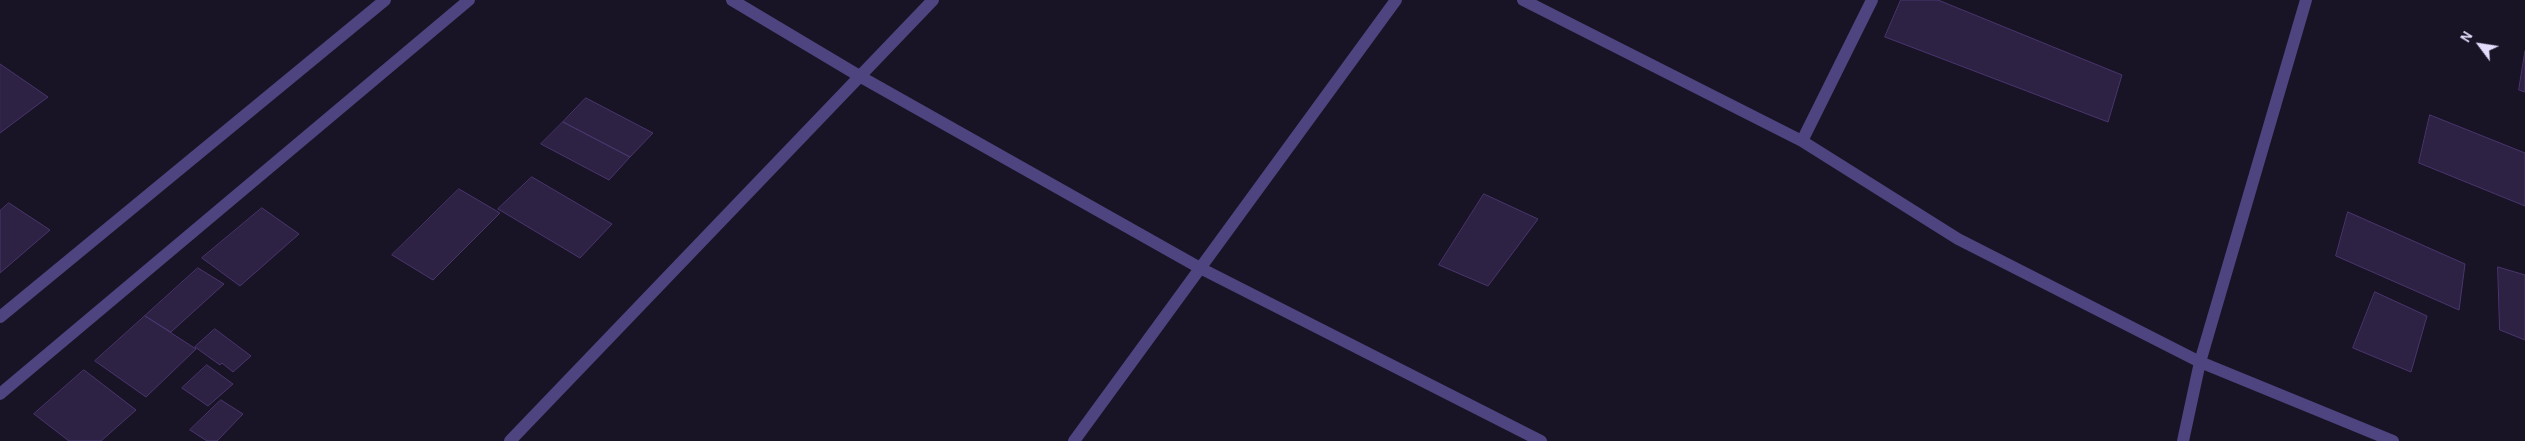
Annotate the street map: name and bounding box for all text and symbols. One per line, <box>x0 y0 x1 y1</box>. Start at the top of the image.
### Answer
north arrow <box>2455 20 2505 70</box>
text: N <box>2459 30 2476 45</box>

